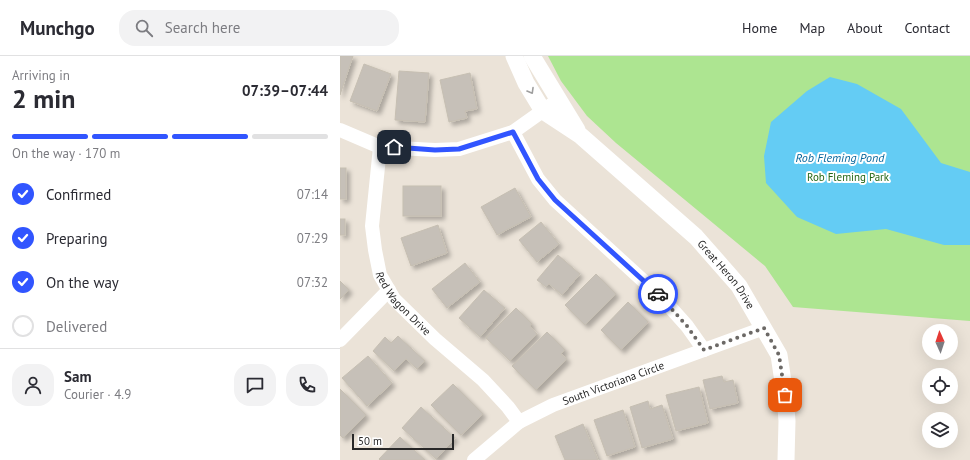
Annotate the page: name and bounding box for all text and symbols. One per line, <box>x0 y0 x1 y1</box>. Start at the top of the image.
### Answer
search box <box>119 10 399 46</box>
text: Munchgo <box>20 16 95 40</box>
icon: search <box>133 17 155 39</box>
text: Search here <box>165 18 240 37</box>
text: Home <box>742 19 777 37</box>
text: Map <box>799 19 825 37</box>
text: About <box>847 19 883 37</box>
text: Contact <box>905 19 950 37</box>
text: Arriving in <box>12 67 70 84</box>
text: 07:39–07:44 <box>242 81 328 100</box>
text: 2 min <box>12 82 75 115</box>
one-way arrow <box>527 87 534 94</box>
pin <box>377 130 411 164</box>
icon: home <box>383 136 405 158</box>
text: On the way · 170 m <box>12 145 120 162</box>
water label: Rob Fleming Pond <box>796 150 885 165</box>
park label: Rob Fleming Park <box>807 170 890 184</box>
icon: check <box>12 183 34 205</box>
text: Confirmed <box>46 185 111 204</box>
text: 07:14 <box>297 186 328 203</box>
icon: check <box>12 227 34 249</box>
text: Preparing <box>46 229 108 248</box>
text: 07:29 <box>297 230 328 247</box>
street label: Great Heron Drive <box>695 237 758 312</box>
icon: check <box>12 271 34 293</box>
street label: Red Wagon Drive <box>373 271 434 339</box>
text: On the way <box>46 273 119 292</box>
text: 07:32 <box>297 274 328 291</box>
courier <box>638 274 678 314</box>
icon: car <box>647 283 669 305</box>
text: Delivered <box>46 317 107 336</box>
north arrow <box>922 324 958 360</box>
map controls <box>922 324 958 448</box>
street label: South Victoriana Circle <box>560 358 666 408</box>
button: person <box>12 364 54 406</box>
button: chat <box>234 364 276 406</box>
button: phone <box>286 364 328 406</box>
text: Sam <box>64 367 91 386</box>
button: locate <box>922 368 958 404</box>
pin <box>768 378 802 412</box>
icon: bag <box>774 384 796 406</box>
text: Courier · 4.9 <box>64 386 131 403</box>
button: layers <box>922 412 958 448</box>
scale bar <box>352 432 454 451</box>
text: 50 m <box>358 434 382 448</box>

